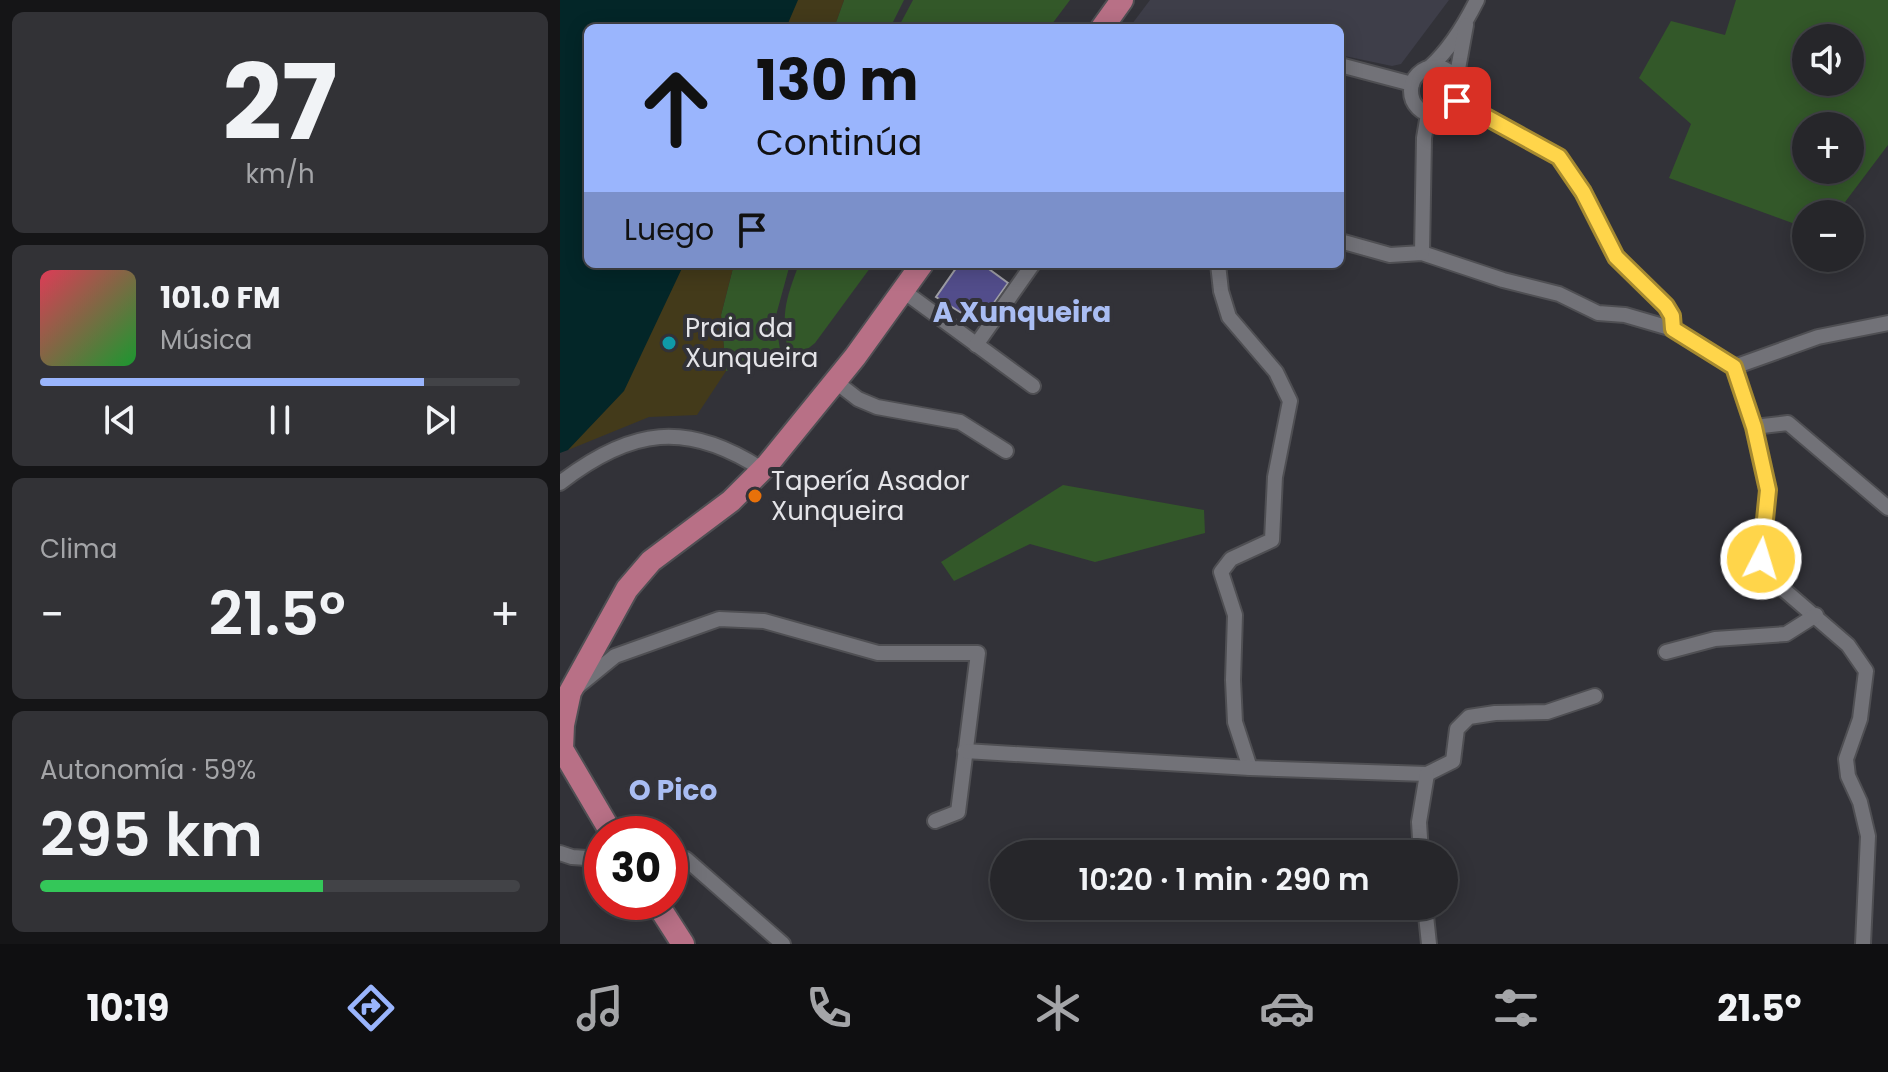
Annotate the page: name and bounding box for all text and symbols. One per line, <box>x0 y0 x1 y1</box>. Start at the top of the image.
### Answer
map controls <box>1792 24 1864 272</box>
button: sound <box>1792 24 1864 96</box>
text: 27 <box>222 30 338 175</box>
text: 130 m <box>756 41 919 120</box>
icon: ahead <box>624 56 728 160</box>
pin <box>1423 67 1491 135</box>
icon: arrive <box>1435 79 1479 123</box>
button: + <box>1792 112 1864 184</box>
text: Continúa <box>756 117 922 168</box>
text: km/h <box>245 156 315 192</box>
button: − <box>1792 200 1864 272</box>
text: Luego <box>624 208 714 251</box>
icon: arrive <box>730 208 774 252</box>
text: 101.0 FM <box>160 276 280 319</box>
district label: A Xunqueira <box>933 293 1111 332</box>
place label: Praia da Xunqueira <box>685 310 818 376</box>
text: Música <box>160 322 252 358</box>
marker: Praia da Xunqueira <box>660 334 678 352</box>
icon: previous <box>98 398 142 442</box>
icon: pause <box>258 398 302 442</box>
icon: next <box>418 398 462 442</box>
place label: Tapería Asador Xunqueira <box>771 463 970 529</box>
marker: Tapería Asador Xunqueira <box>746 487 764 505</box>
position arrow <box>1719 517 1803 601</box>
text: Clima <box>40 531 117 567</box>
text: 21.5° <box>209 572 346 656</box>
text: − <box>40 584 64 645</box>
text: + <box>490 584 520 645</box>
text: Autonomía · 59% <box>40 752 256 788</box>
district label: O Pico <box>629 771 717 810</box>
text: 295 km <box>40 793 263 877</box>
speed limit sign: 30 <box>584 816 688 920</box>
text: 10:20 · 1 min · 290 m <box>1078 858 1370 901</box>
icon: directions <box>343 980 399 1036</box>
icon: music <box>572 980 628 1036</box>
icon: phone <box>801 980 857 1036</box>
icon: climate <box>1030 980 1086 1036</box>
icon: car <box>1259 980 1315 1036</box>
icon: filters <box>1488 980 1544 1036</box>
text: 10:19 <box>87 983 169 1034</box>
text: 21.5° <box>1717 983 1801 1034</box>

